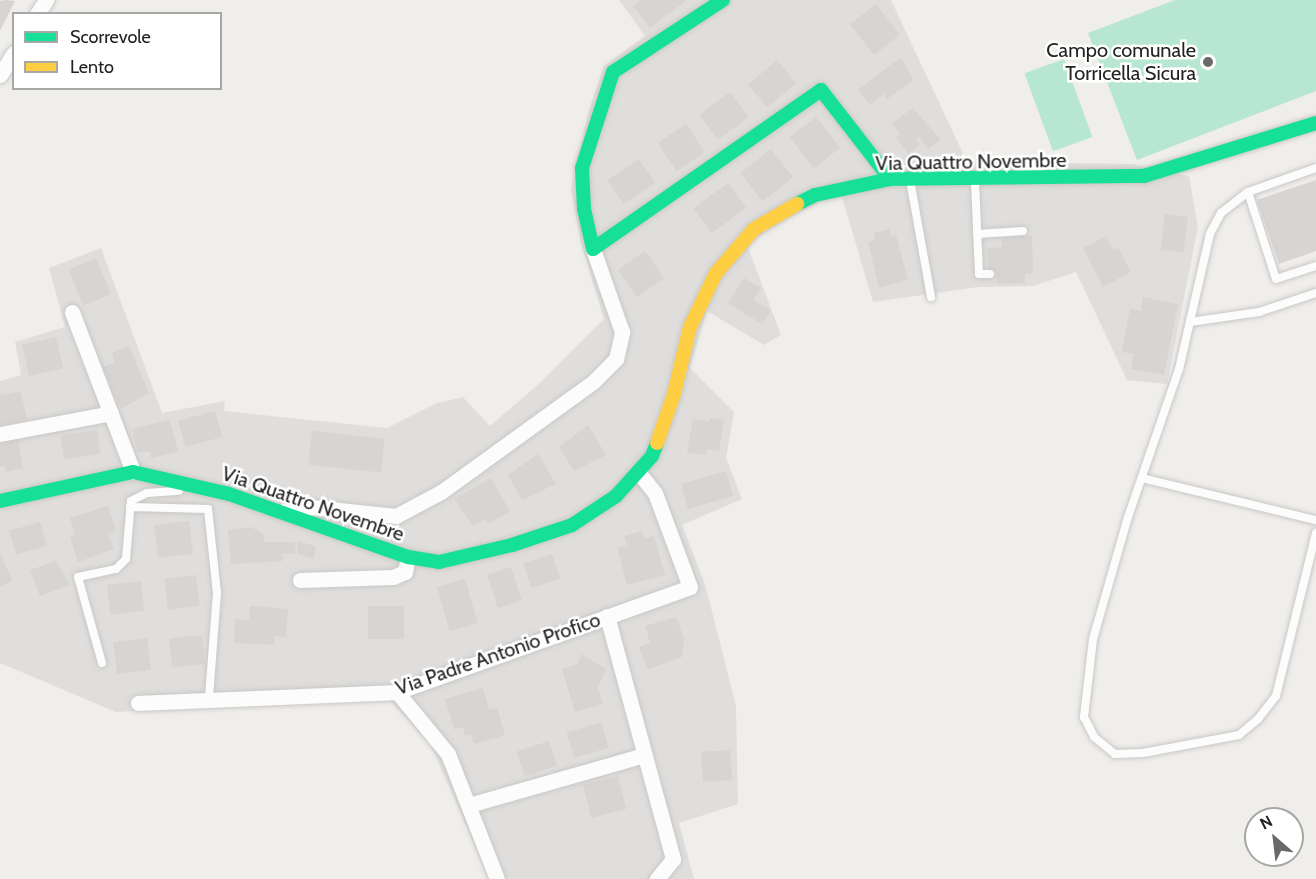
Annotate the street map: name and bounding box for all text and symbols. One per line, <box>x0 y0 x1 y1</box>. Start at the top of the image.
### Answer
legend <box>12 12 222 90</box>
text: Scorrevole <box>70 26 151 48</box>
place label: Campo comunale Torricella Sicura <box>1046 39 1196 86</box>
marker: Campo comunale Torricella Sicura <box>1201 55 1215 69</box>
text: Lento <box>70 56 114 78</box>
street label: Via Quattro Novembre <box>875 148 1067 176</box>
street label: Via Quattro Novembre <box>219 462 407 546</box>
street label: Via Padre Antonio Profico <box>392 608 604 700</box>
north arrow <box>1244 807 1304 867</box>
text: N <box>1257 811 1276 833</box>

